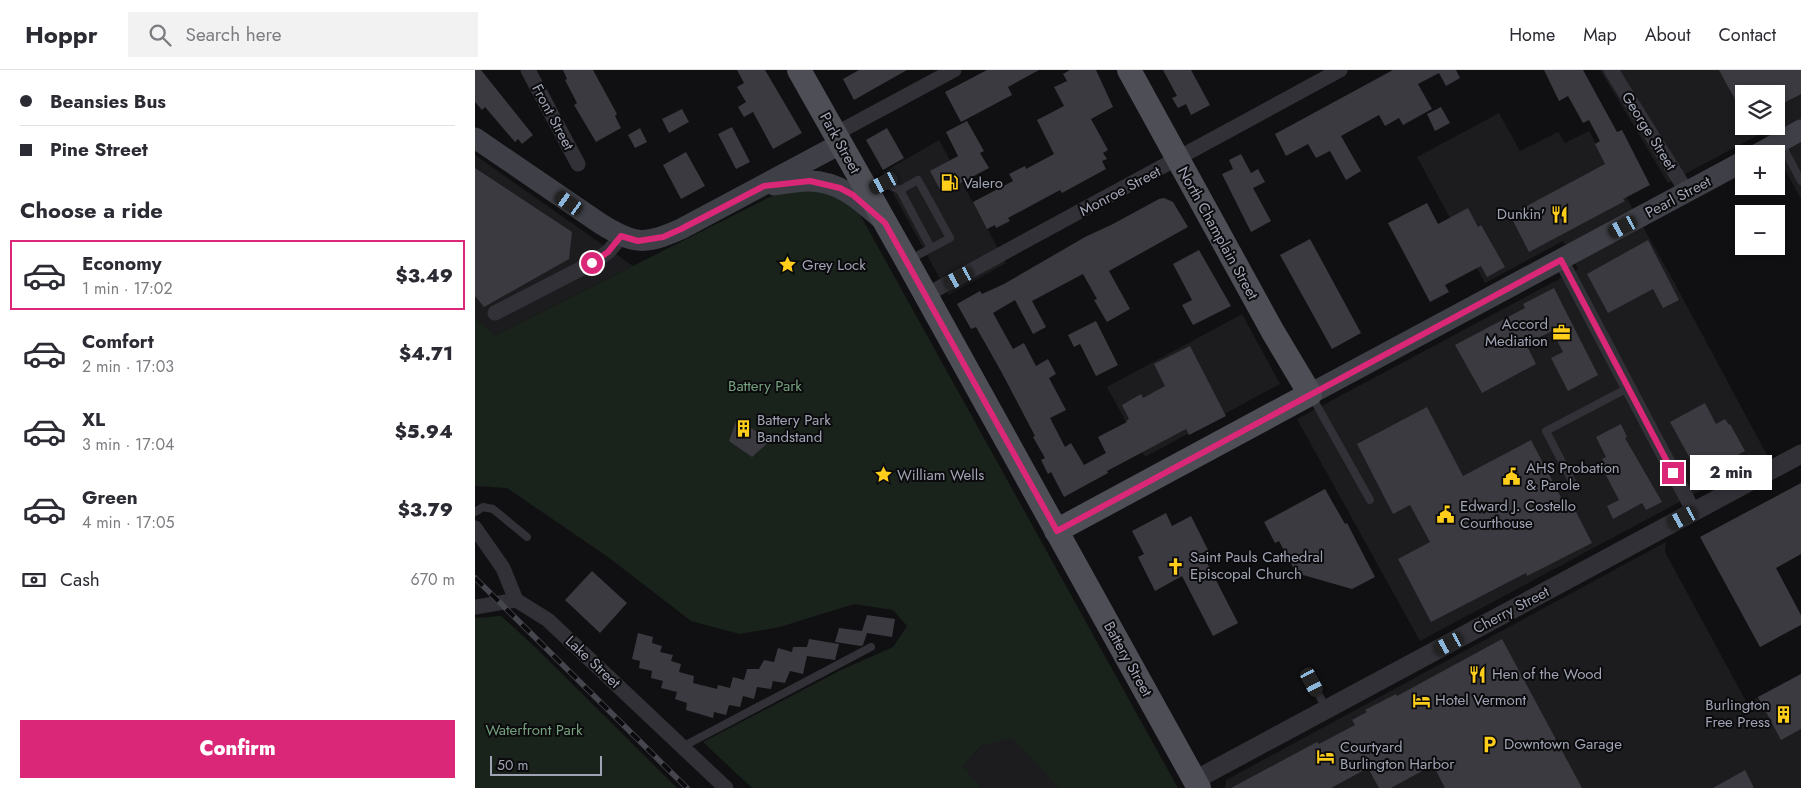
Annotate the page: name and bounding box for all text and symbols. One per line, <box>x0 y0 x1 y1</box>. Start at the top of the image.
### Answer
search box <box>128 12 478 57</box>
text: Hoppr <box>25 17 98 52</box>
icon: search <box>146 21 174 49</box>
text: Search here <box>186 21 282 48</box>
text: Home <box>1509 22 1555 48</box>
text: Map <box>1583 22 1617 48</box>
text: About <box>1645 22 1690 48</box>
text: Contact <box>1718 22 1776 48</box>
street label: Front Street <box>526 80 580 154</box>
map controls <box>1735 85 1785 255</box>
button: layers <box>1735 85 1785 135</box>
street label: George Street <box>1616 87 1682 175</box>
text: Beansies Bus <box>50 88 166 115</box>
street label: Park Street <box>814 108 866 178</box>
text: Pine Street <box>50 136 148 163</box>
button: + <box>1735 145 1785 195</box>
street label: Monroe Street <box>1075 160 1165 222</box>
street label: North Champlain Street <box>1172 162 1264 304</box>
car <box>867 170 900 196</box>
street label: Pearl Street <box>1641 170 1715 224</box>
place label: Valero <box>963 172 1003 194</box>
fuel station icon: Valero <box>939 173 959 193</box>
car <box>552 188 585 218</box>
text: Choose a ride <box>20 194 163 226</box>
place label: Dunkin' <box>1497 203 1545 225</box>
restaurant icon: Dunkin' <box>1549 204 1569 224</box>
button: − <box>1735 205 1785 255</box>
car <box>1606 213 1639 241</box>
text: Economy <box>82 250 162 277</box>
route start <box>581 252 603 274</box>
icon: car <box>22 253 67 298</box>
place label: Grey Lock <box>802 254 866 276</box>
place icon: Grey Lock <box>778 255 798 275</box>
text: $3.49 <box>396 262 453 289</box>
car <box>942 264 975 292</box>
text: 1 min · 17:02 <box>82 277 173 300</box>
place label: Accord Mediation <box>1485 313 1548 352</box>
office icon: Accord Mediation <box>1552 323 1572 343</box>
text: Comfort <box>82 328 154 355</box>
icon: car <box>22 331 67 376</box>
text: $4.71 <box>399 340 453 367</box>
text: 2 min · 17:03 <box>82 355 174 378</box>
park label: Battery Park <box>728 375 802 397</box>
text: XL <box>82 406 105 433</box>
icon: car <box>22 409 67 454</box>
place label: Battery Park Bandstand <box>757 409 831 448</box>
text: $5.94 <box>395 418 453 445</box>
building icon: Battery Park Bandstand <box>733 419 753 439</box>
text: 3 min · 17:04 <box>82 433 174 456</box>
callout: 2 min <box>1691 456 1773 490</box>
place label: AHS Probation & Parole <box>1526 457 1620 496</box>
text: 2 min <box>1710 461 1752 484</box>
route end <box>1662 462 1684 484</box>
place label: William Wells <box>897 464 984 486</box>
place icon: William Wells <box>873 465 893 485</box>
public building icon: AHS Probation & Parole <box>1502 467 1522 487</box>
text: Green <box>82 484 138 511</box>
icon: car <box>22 487 67 532</box>
place label: Edward J. Costello Courthouse <box>1460 495 1576 534</box>
text: $3.79 <box>398 496 453 523</box>
car <box>1666 504 1699 532</box>
public building icon: Edward J. Costello Courthouse <box>1436 505 1456 525</box>
text: 4 min · 17:05 <box>82 511 175 534</box>
place label: Saint Pauls Cathedral Episcopal Church <box>1190 546 1323 585</box>
church icon: Saint Pauls Cathedral Episcopal Church <box>1166 556 1186 576</box>
icon: cash <box>20 566 48 594</box>
text: Cash <box>60 566 100 593</box>
text: 670 m <box>411 568 455 591</box>
street label: Cherry Street <box>1469 581 1553 639</box>
street label: Battery Street <box>1098 617 1158 701</box>
car <box>1432 630 1465 658</box>
street label: Lake Street <box>561 631 626 694</box>
place label: Hen of the Wood <box>1492 663 1602 685</box>
restaurant icon: Hen of the Wood <box>1468 664 1488 684</box>
car <box>1298 665 1325 699</box>
place label: Hotel Vermont <box>1435 689 1527 711</box>
hotel icon: Hotel Vermont <box>1411 690 1431 710</box>
place label: Burlington Free Press <box>1705 694 1770 733</box>
building icon: Burlington Free Press <box>1774 704 1794 724</box>
park label: Waterfront Park <box>485 719 583 741</box>
button: Confirm <box>20 720 455 778</box>
place label: Downtown Garage <box>1504 733 1622 755</box>
parking icon: Downtown Garage <box>1480 734 1500 754</box>
place label: Courtyard Burlington Harbor <box>1340 736 1455 775</box>
hotel icon: Courtyard Burlington Harbor <box>1316 746 1336 766</box>
scale bar <box>490 753 603 776</box>
text: 50 m <box>497 755 528 775</box>

